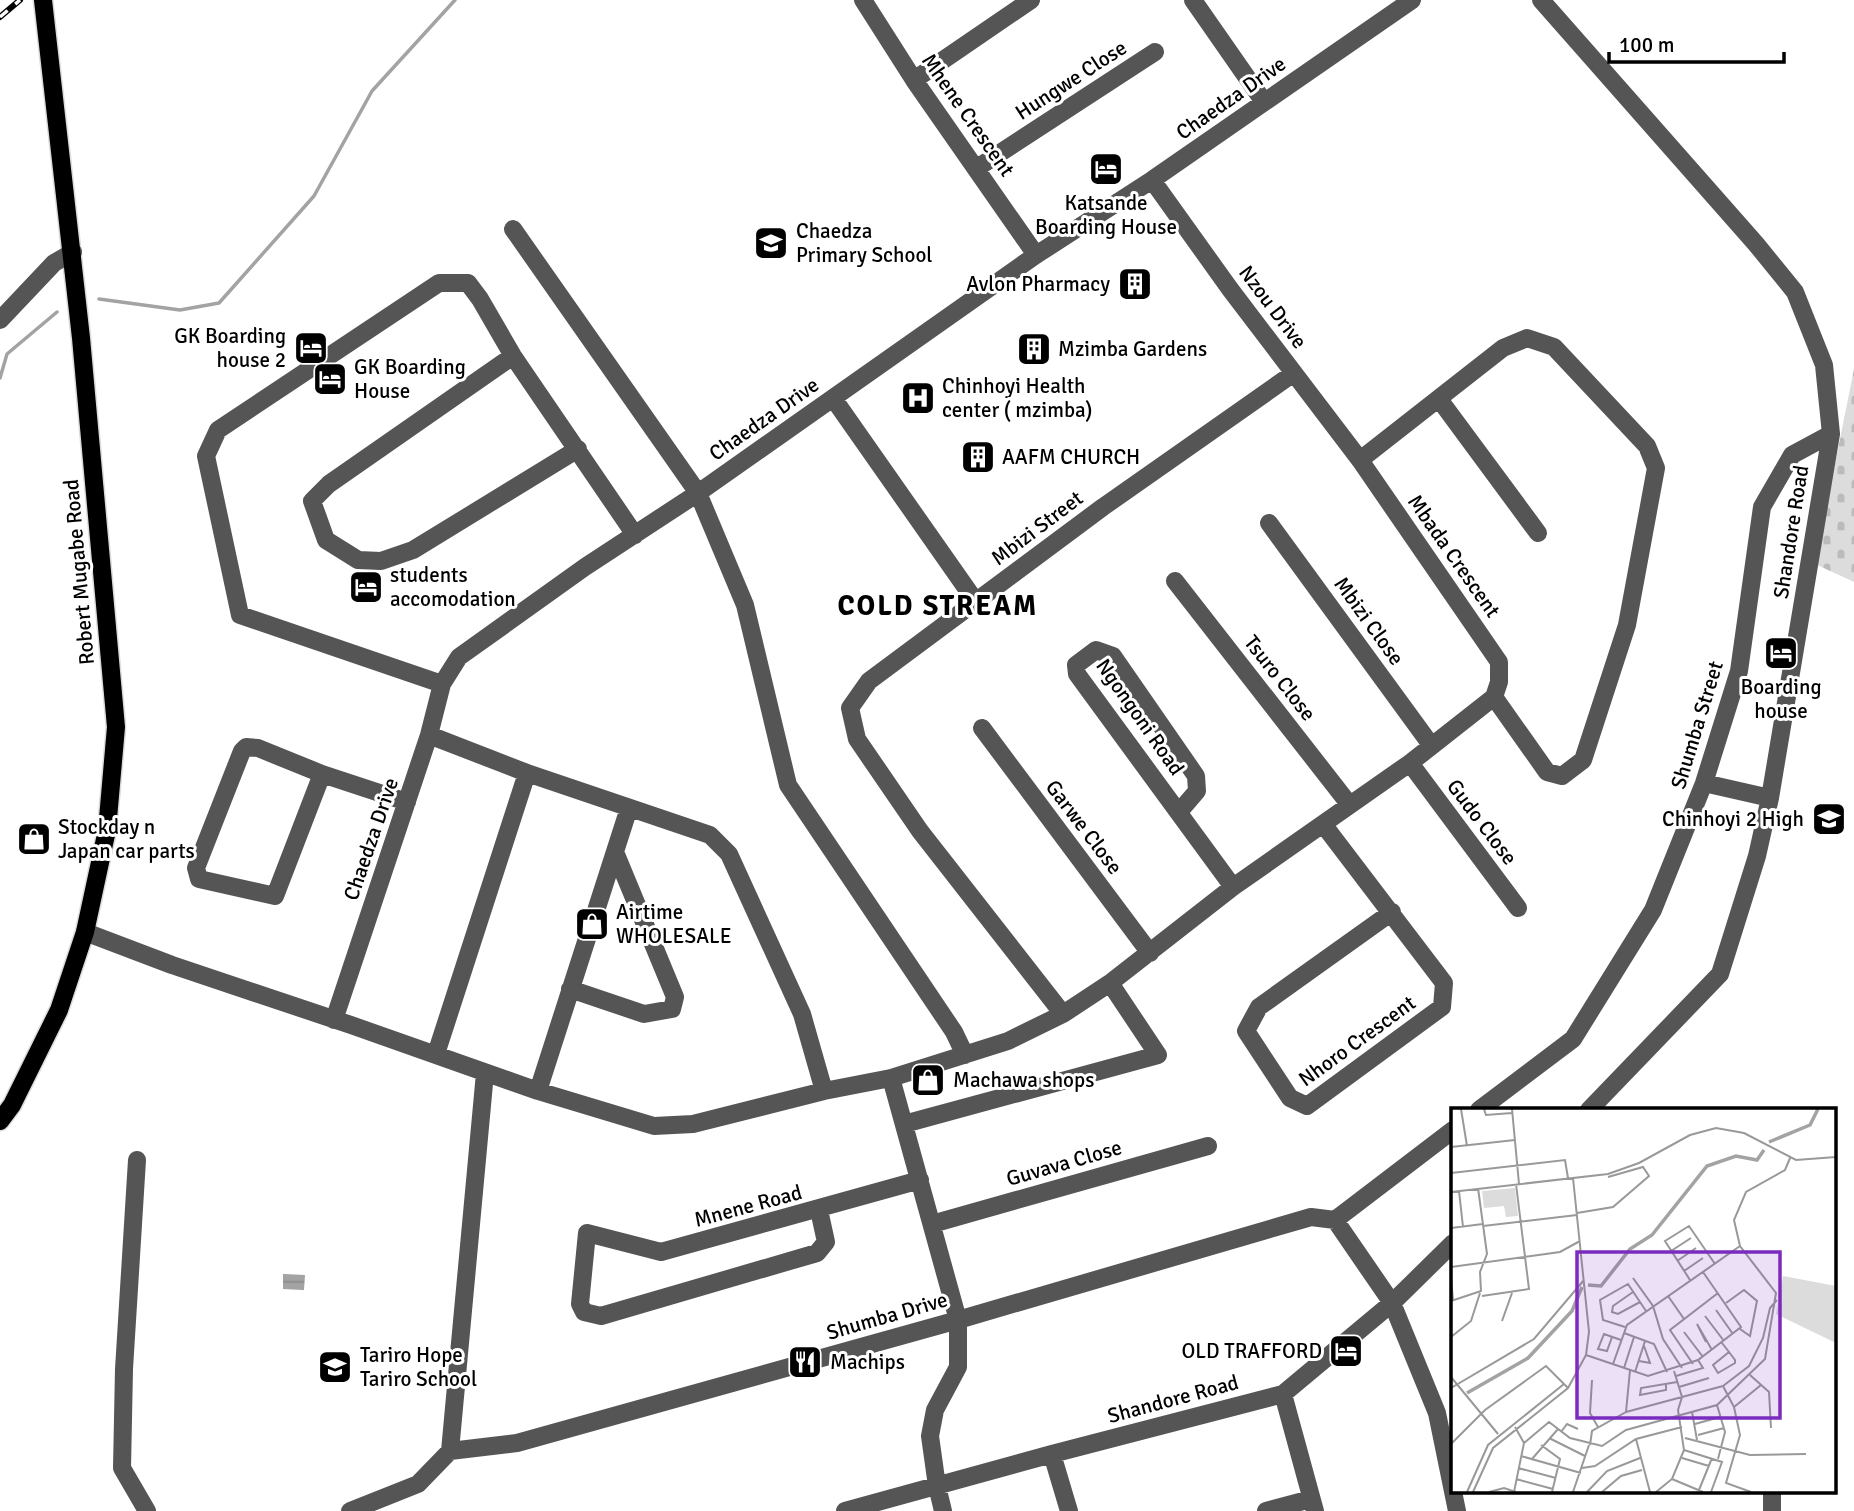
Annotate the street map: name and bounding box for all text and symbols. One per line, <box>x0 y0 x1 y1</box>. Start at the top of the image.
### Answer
scale bar <box>1609 21 1784 65</box>
text: 100 m <box>1619 32 1674 58</box>
street label: Hungwe Close <box>1010 34 1132 126</box>
street label: Mhene Crescent <box>916 48 1020 182</box>
street label: Chaedza Drive <box>1171 51 1291 145</box>
hotel icon: Katsande Boarding House <box>1087 150 1125 188</box>
place label: Katsande Boarding House <box>1035 190 1177 240</box>
place label: Chaedza Primary School <box>796 218 932 268</box>
school or university icon: Chaedza Primary School <box>752 224 790 262</box>
street label: Nzou Drive <box>1233 260 1313 354</box>
building icon: Avlon Pharmacy <box>1116 265 1154 303</box>
place label: Avlon Pharmacy <box>966 271 1110 297</box>
place label: GK Boarding house 2 <box>174 323 286 373</box>
hotel icon: GK Boarding house 2 <box>292 329 330 367</box>
building icon: Mzimba Gardens <box>1015 330 1053 368</box>
place label: Mzimba Gardens <box>1058 336 1207 362</box>
place label: GK Boarding House <box>354 354 466 404</box>
hotel icon: GK Boarding House <box>311 360 349 398</box>
street label: Chaedza Drive <box>704 372 824 466</box>
place label: Chinhoyi Health center ( mzimba) <box>942 373 1093 423</box>
hospital icon: Chinhoyi Health center ( mzimba) <box>899 379 937 417</box>
building icon: AAFM CHURCH <box>959 438 997 476</box>
place label: AAFM CHURCH <box>1002 444 1140 470</box>
street label: Shandore Road <box>1768 463 1814 601</box>
street label: Robert Mugabe Road <box>58 478 100 666</box>
street label: Mbizi Street <box>986 485 1088 571</box>
street label: Mbada Crescent <box>1402 490 1506 622</box>
place label: students accomodation <box>390 562 516 612</box>
hotel icon: students accomodation <box>347 568 385 606</box>
street label: Mbizi Close <box>1328 572 1410 670</box>
district label: COLD STREAM <box>838 589 1038 623</box>
street label: Tsuro Close <box>1239 630 1321 726</box>
hotel icon: Boarding house <box>1762 634 1800 672</box>
street label: Ngongoni Road <box>1090 654 1190 780</box>
street label: Shumba Street <box>1665 658 1729 792</box>
place label: Boarding house <box>1740 674 1822 724</box>
street label: Chaedza Drive <box>338 774 404 904</box>
street label: Gudo Close <box>1441 774 1523 870</box>
street label: Garwe Close <box>1040 775 1128 879</box>
school or university icon: Chinhoyi 2 High <box>1810 800 1848 838</box>
place label: Chinhoyi 2 High <box>1662 806 1804 832</box>
place label: Stockday n Japan car parts <box>58 814 195 864</box>
shop icon: Stockday n Japan car parts <box>15 820 53 858</box>
place label: Airtime WHOLESALE <box>616 899 732 949</box>
shop icon: Airtime WHOLESALE <box>573 905 611 943</box>
street label: Nhoro Crescent <box>1293 990 1421 1092</box>
shop icon: Machawa shops <box>909 1061 947 1099</box>
place label: Machawa shops <box>953 1067 1094 1093</box>
inset map <box>1451 1108 1836 1494</box>
street label: Guvava Close <box>1003 1134 1125 1192</box>
street label: Mnene Road <box>691 1179 805 1233</box>
street label: Shumba Drive <box>824 1286 950 1346</box>
hotel icon: OLD TRAFFORD <box>1327 1332 1365 1370</box>
place label: OLD TRAFFORD <box>1182 1338 1322 1364</box>
place label: Tariro Hope Tariro School <box>360 1342 477 1392</box>
restaurant icon: Machips <box>786 1343 824 1381</box>
school or university icon: Tariro Hope Tariro School <box>316 1348 354 1386</box>
place label: Machips <box>830 1349 905 1375</box>
street label: Shandore Road <box>1105 1369 1241 1429</box>

